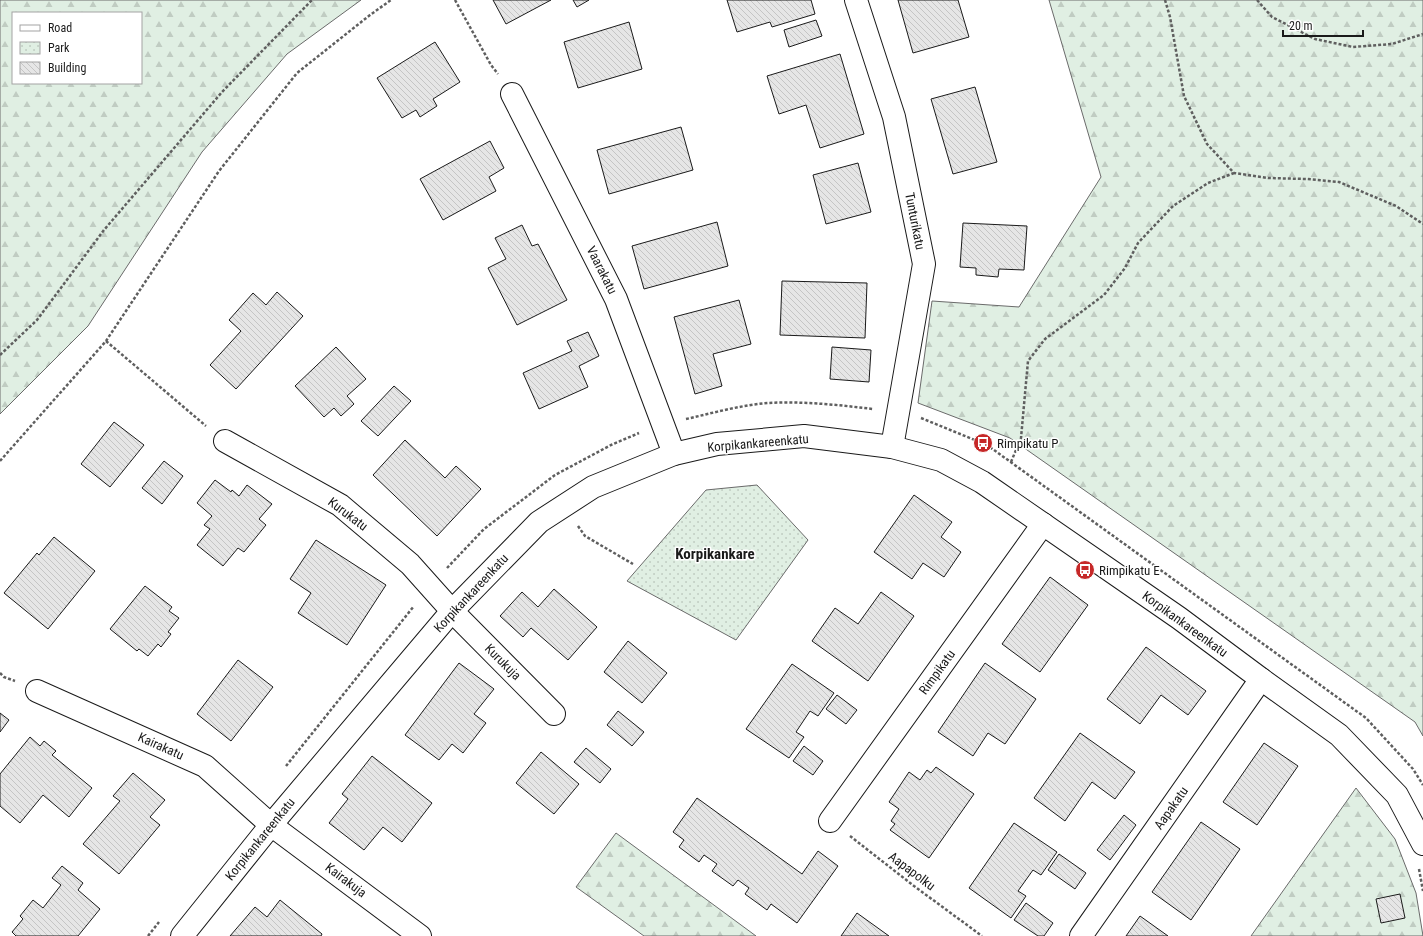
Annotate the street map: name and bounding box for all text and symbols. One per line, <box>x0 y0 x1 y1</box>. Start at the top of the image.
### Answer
legend <box>12 12 142 84</box>
scale bar <box>1283 12 1363 38</box>
text: 20 m <box>1289 19 1313 33</box>
text: Road <box>48 21 72 35</box>
text: Park <box>48 41 70 55</box>
text: Building <box>48 61 86 75</box>
street label: Tunturikatu <box>902 191 928 251</box>
street label: Vaarakatu <box>584 244 620 296</box>
street label: Korpikankareenkatu <box>707 431 809 455</box>
bus stop icon: Rimpikatu P <box>972 432 994 454</box>
place label: Rimpikatu P <box>997 436 1058 451</box>
street label: Kurukatu <box>325 494 371 534</box>
district label: Korpikankare <box>675 545 755 563</box>
street label: Korpikankareenkatu <box>431 551 511 635</box>
bus stop icon: Rimpikatu E <box>1074 559 1096 581</box>
place label: Rimpikatu E <box>1099 563 1160 578</box>
street label: Korpikankareenkatu <box>1139 588 1231 660</box>
street label: Kurukuja <box>482 641 524 683</box>
street label: Rimpikatu <box>916 647 958 697</box>
street label: Kairakatu <box>136 729 186 763</box>
street label: Aapakatu <box>1151 784 1191 832</box>
street label: Korpikankareenkatu <box>222 795 298 883</box>
street label: Aapapolku <box>886 849 938 893</box>
street label: Kairakuja <box>323 860 369 900</box>

